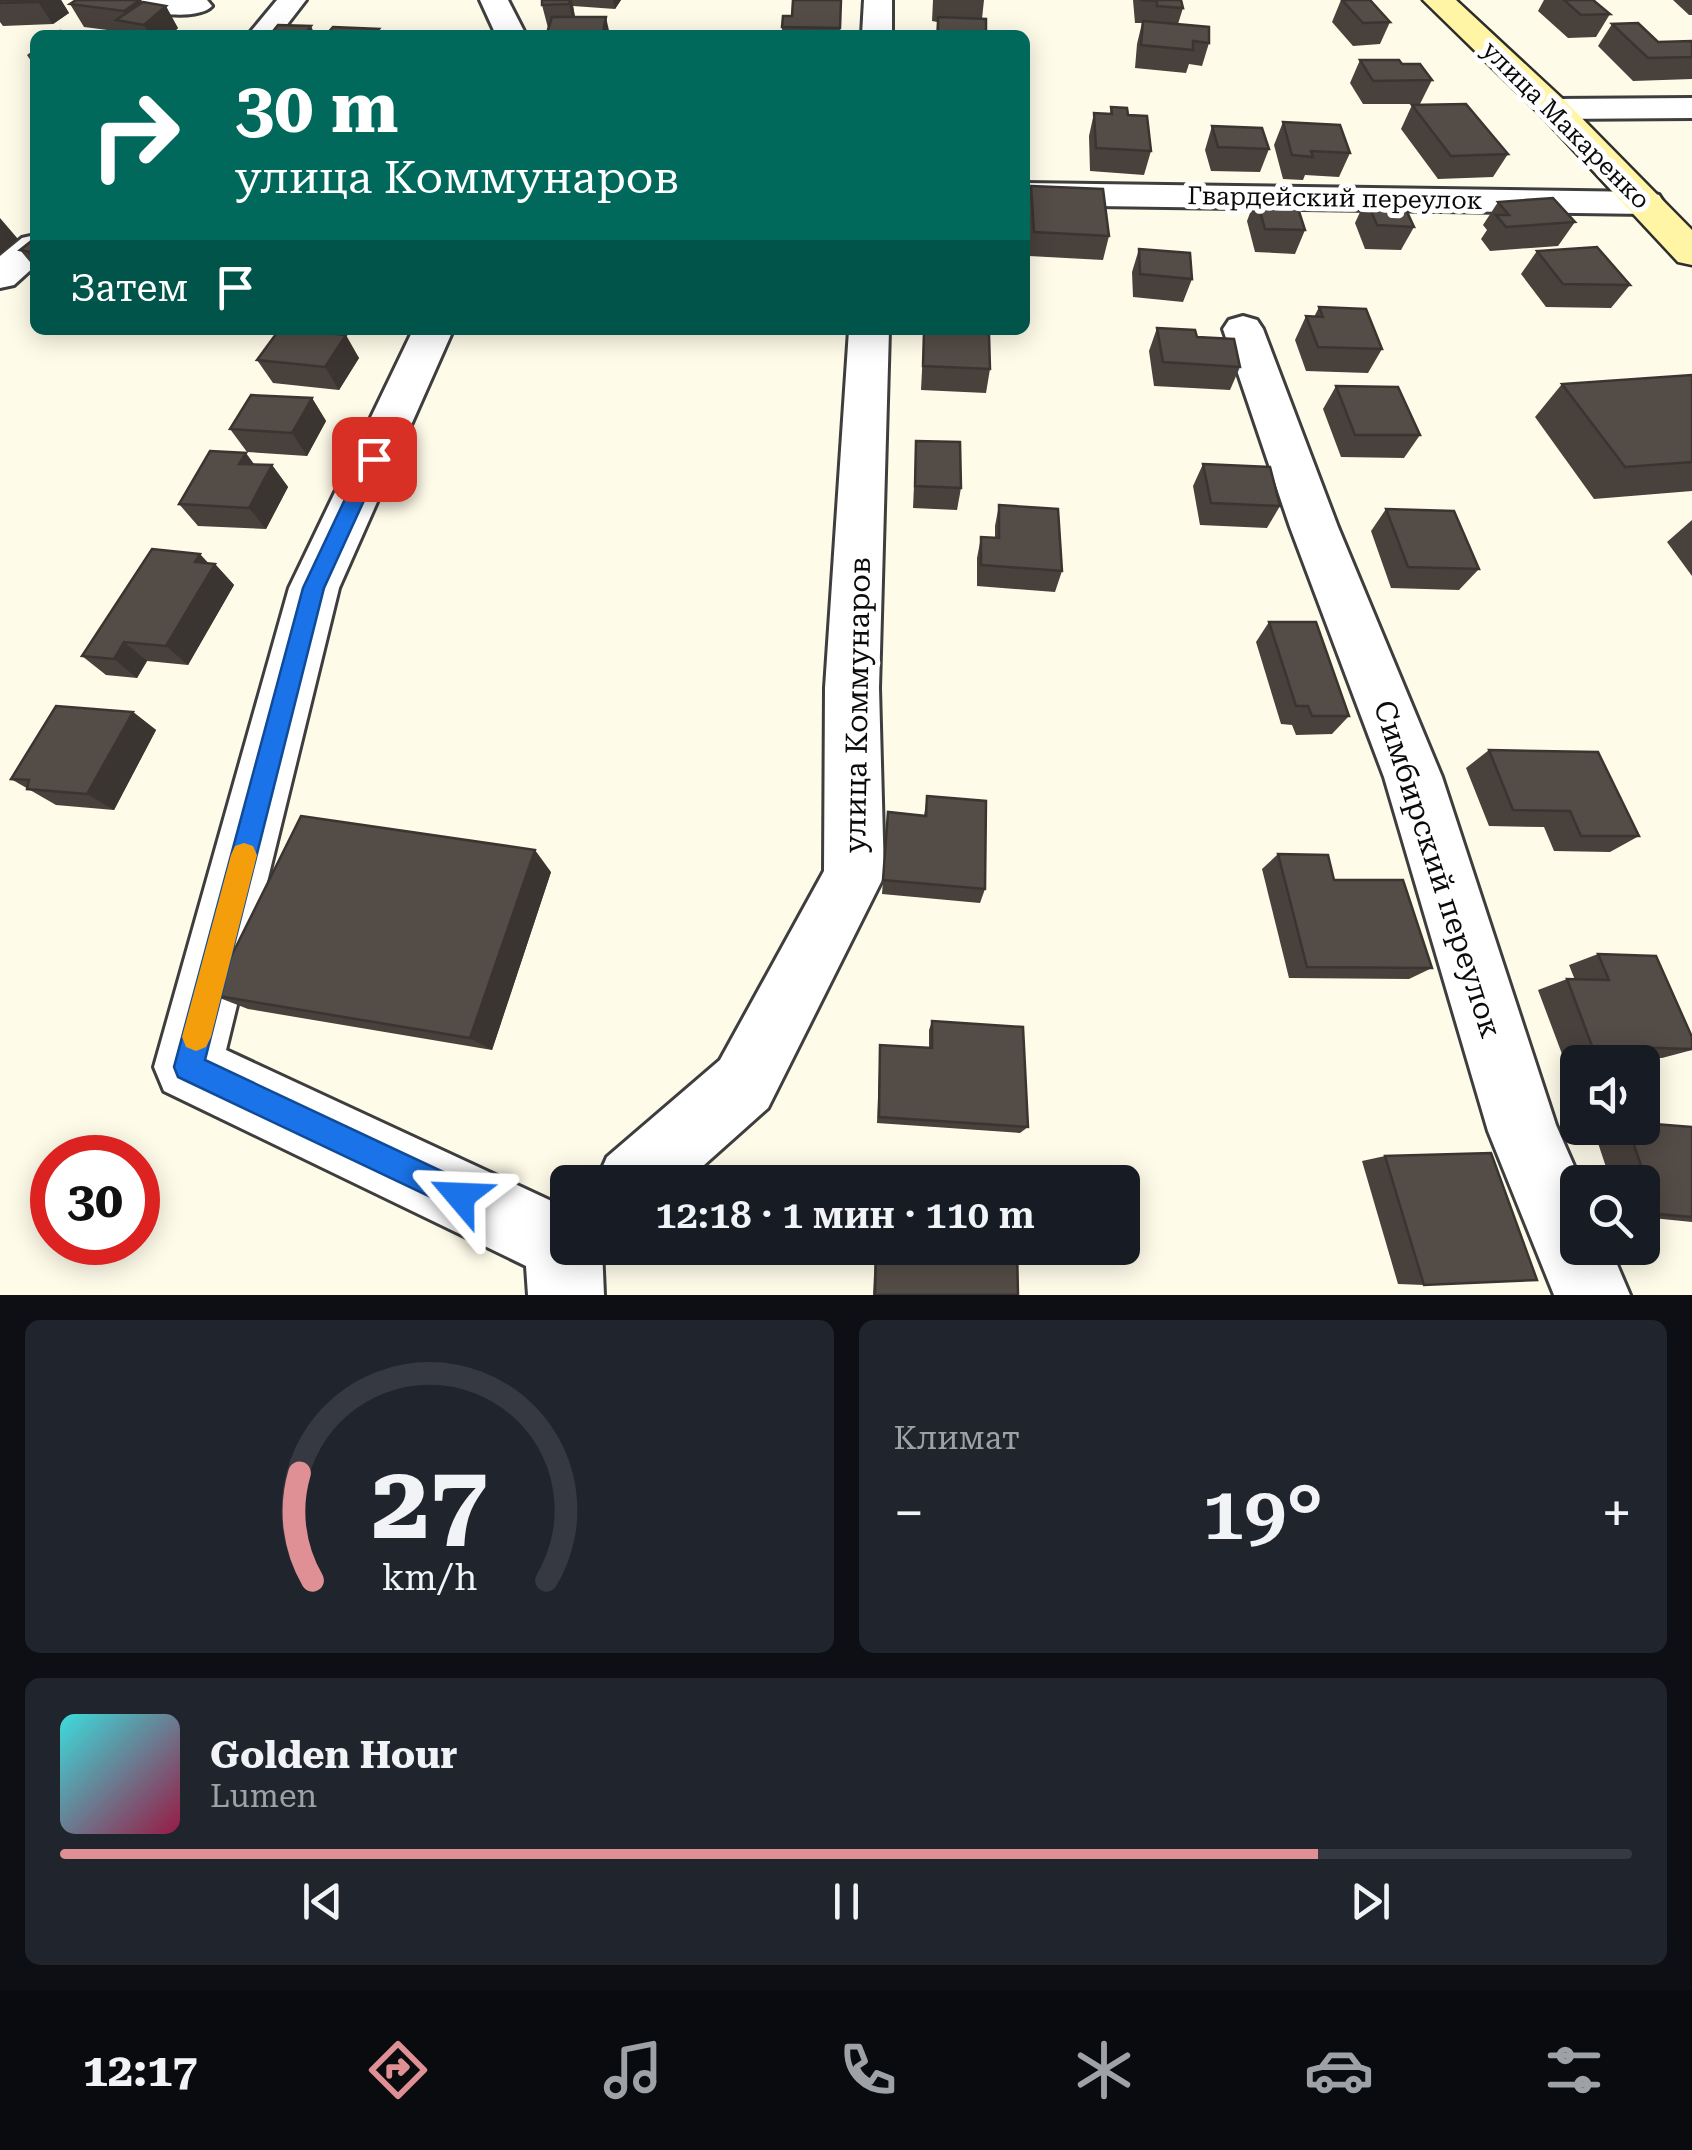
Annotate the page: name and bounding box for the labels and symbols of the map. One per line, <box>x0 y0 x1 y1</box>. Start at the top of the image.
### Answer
street label: улица Макаренко <box>1476 35 1656 215</box>
street label: Гвардейский переулок <box>1187 181 1483 215</box>
pin <box>332 417 417 502</box>
street label: улица Коммунаров <box>837 557 877 853</box>
street label: Симбирский переулок <box>1367 696 1509 1042</box>
speed limit sign: 30 <box>30 1135 160 1265</box>
position arrow <box>408 1144 512 1248</box>

